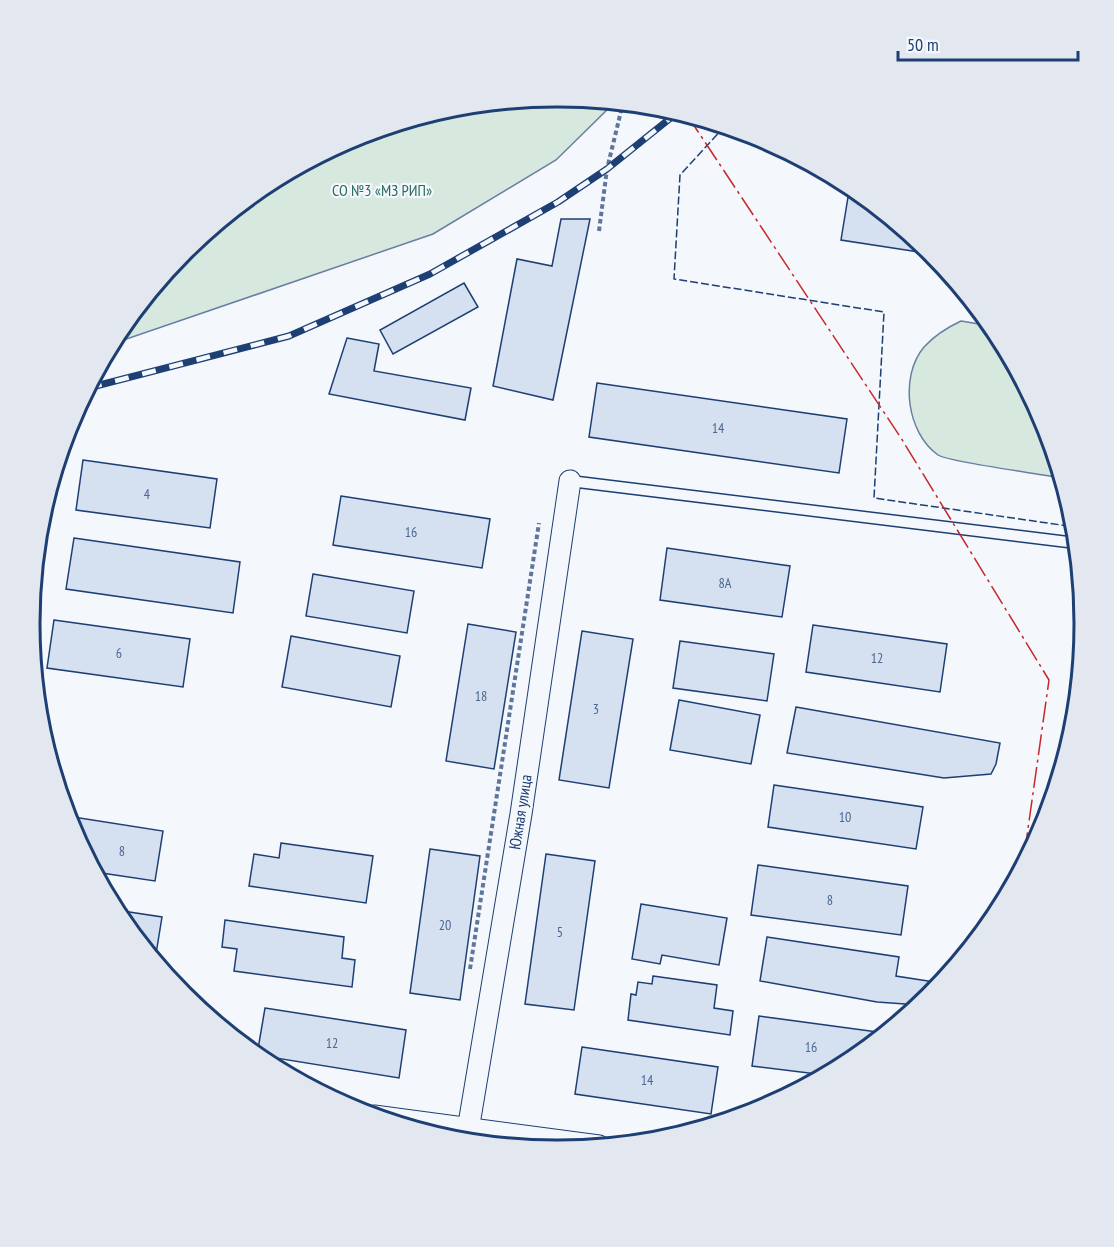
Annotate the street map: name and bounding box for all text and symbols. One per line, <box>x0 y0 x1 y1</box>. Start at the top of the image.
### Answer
scale bar <box>898 24 1078 62</box>
text: 50 m <box>907 33 939 56</box>
park label: СО №3 «МЗ РИП» <box>332 180 432 200</box>
house number: 14 <box>712 419 725 437</box>
house number: 4 <box>144 485 151 503</box>
house number: 16 <box>405 523 417 541</box>
house number: 8А <box>719 574 732 592</box>
house number: 6 <box>116 644 122 662</box>
house number: 12 <box>871 649 883 667</box>
house number: 18 <box>475 687 487 705</box>
house number: 3 <box>593 700 599 718</box>
street label: Южная улица <box>504 773 536 851</box>
house number: 10 <box>839 808 851 826</box>
house number: 8 <box>119 842 125 860</box>
house number: 8 <box>827 891 833 909</box>
house number: 20 <box>439 916 451 934</box>
house number: 5 <box>557 923 563 941</box>
house number: 12 <box>326 1034 338 1052</box>
house number: 16 <box>805 1038 817 1056</box>
house number: 14 <box>641 1071 654 1089</box>

